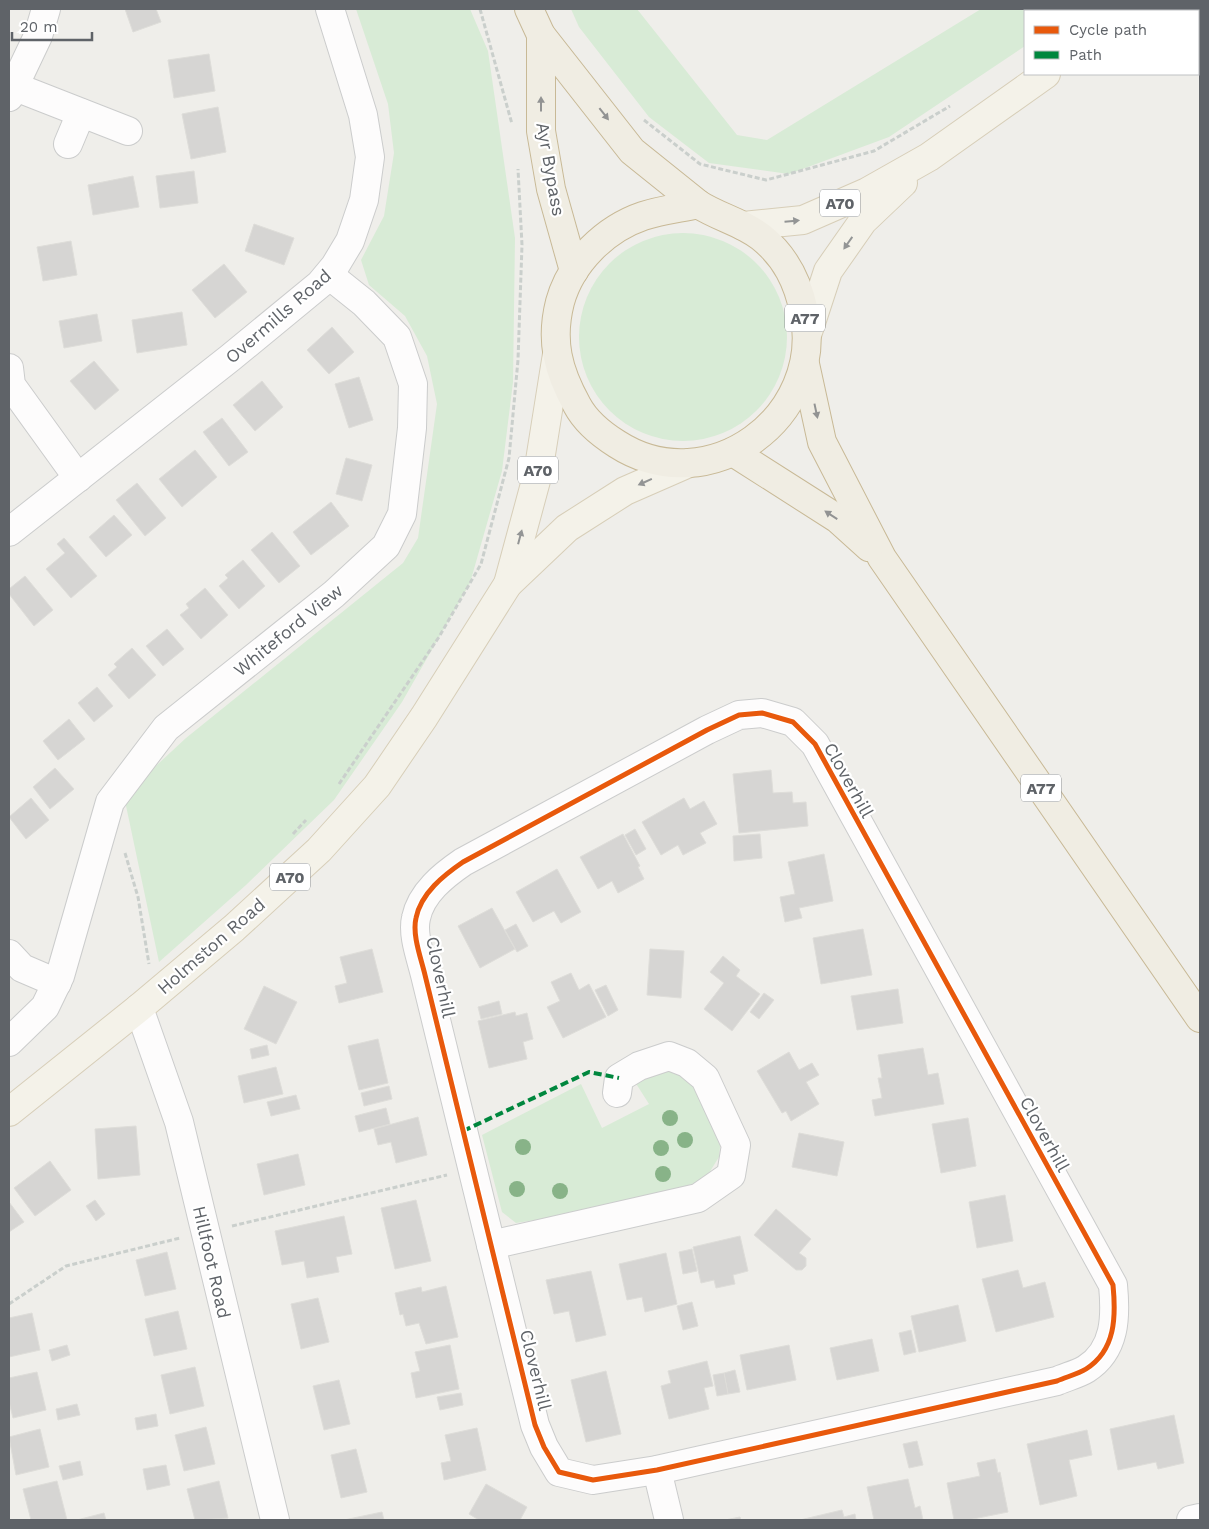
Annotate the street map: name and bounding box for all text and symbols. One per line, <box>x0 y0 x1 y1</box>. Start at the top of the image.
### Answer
scale bar <box>12 10 92 42</box>
legend <box>1024 10 1199 75</box>
text: 20 m <box>20 18 58 36</box>
text: Cycle path <box>1069 21 1147 39</box>
text: Path <box>1069 46 1102 64</box>
one-way arrow <box>537 96 545 112</box>
one-way arrow <box>598 108 609 121</box>
street label: Ayr Bypass <box>532 120 570 218</box>
road number: A70 <box>820 190 860 217</box>
one-way arrow <box>784 217 800 225</box>
one-way arrow <box>843 236 853 250</box>
street label: Overmills Road <box>221 264 335 368</box>
road number: A77 <box>785 304 825 332</box>
one-way arrow <box>812 404 820 419</box>
road number: A70 <box>518 456 558 484</box>
one-way arrow <box>638 479 652 487</box>
one-way arrow <box>825 510 838 520</box>
one-way arrow <box>517 530 525 545</box>
street label: Whiteford View <box>229 580 347 680</box>
street label: Cloverhill <box>820 739 878 822</box>
road number: A77 <box>1021 774 1061 801</box>
road number: A70 <box>270 864 310 890</box>
street label: Holmston Road <box>153 894 269 998</box>
street label: Cloverhill <box>422 934 460 1020</box>
street label: Cloverhill <box>1016 1093 1074 1176</box>
street label: Hillfoot Road <box>189 1204 235 1320</box>
street label: Cloverhill <box>516 1327 556 1413</box>

